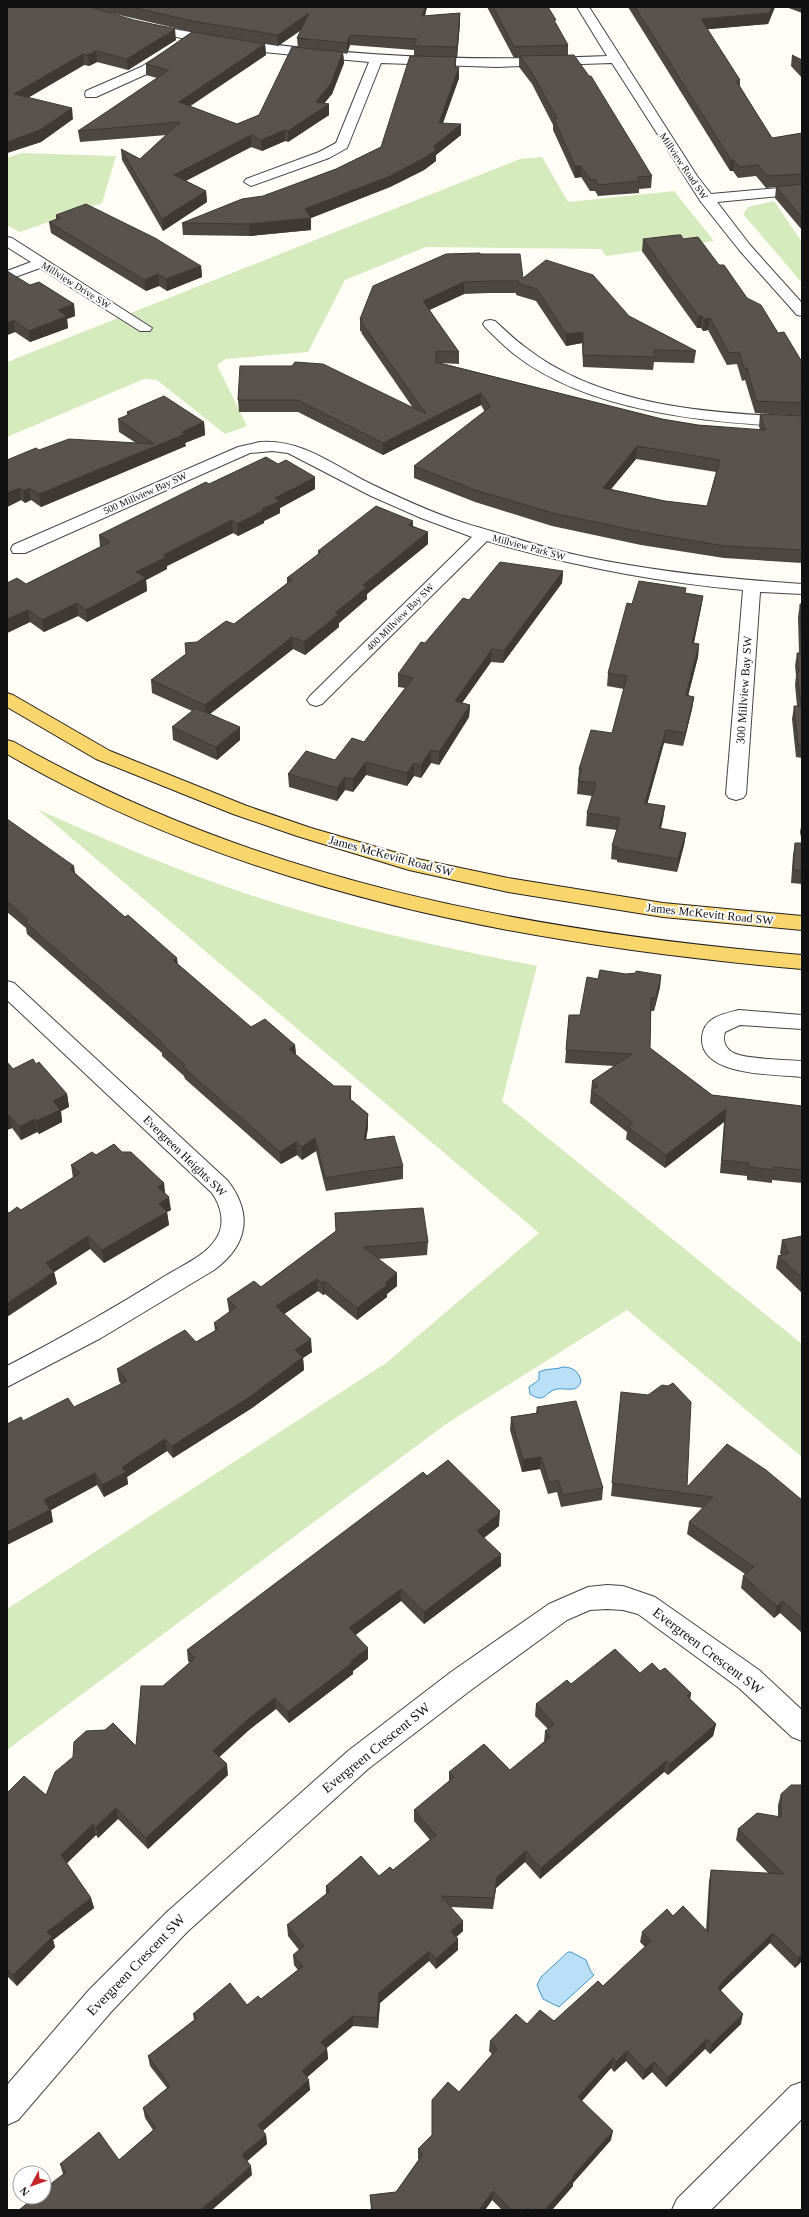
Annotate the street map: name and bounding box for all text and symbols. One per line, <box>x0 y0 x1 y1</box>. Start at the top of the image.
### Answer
street label: Millview Road SW <box>658 131 711 202</box>
street label: Millview Drive SW <box>39 259 113 311</box>
street label: 500 Millview Bay SW <box>102 469 189 516</box>
street label: Millview Park SW <box>491 532 567 562</box>
street label: 400 Millview Bay SW <box>364 581 436 653</box>
street label: 300 Millview Bay SW <box>733 635 755 745</box>
street label: James McKevitt Road SW <box>328 833 455 879</box>
street label: James McKevitt Road SW <box>646 900 775 928</box>
street label: Evergreen Heights SW <box>140 1113 230 1200</box>
street label: Evergreen Crescent SW <box>650 1605 767 1698</box>
street label: Evergreen Crescent SW <box>319 1699 433 1796</box>
street label: Evergreen Crescent SW <box>84 1911 189 2018</box>
north arrow <box>12 2165 52 2205</box>
text: N <box>17 2185 32 2198</box>

